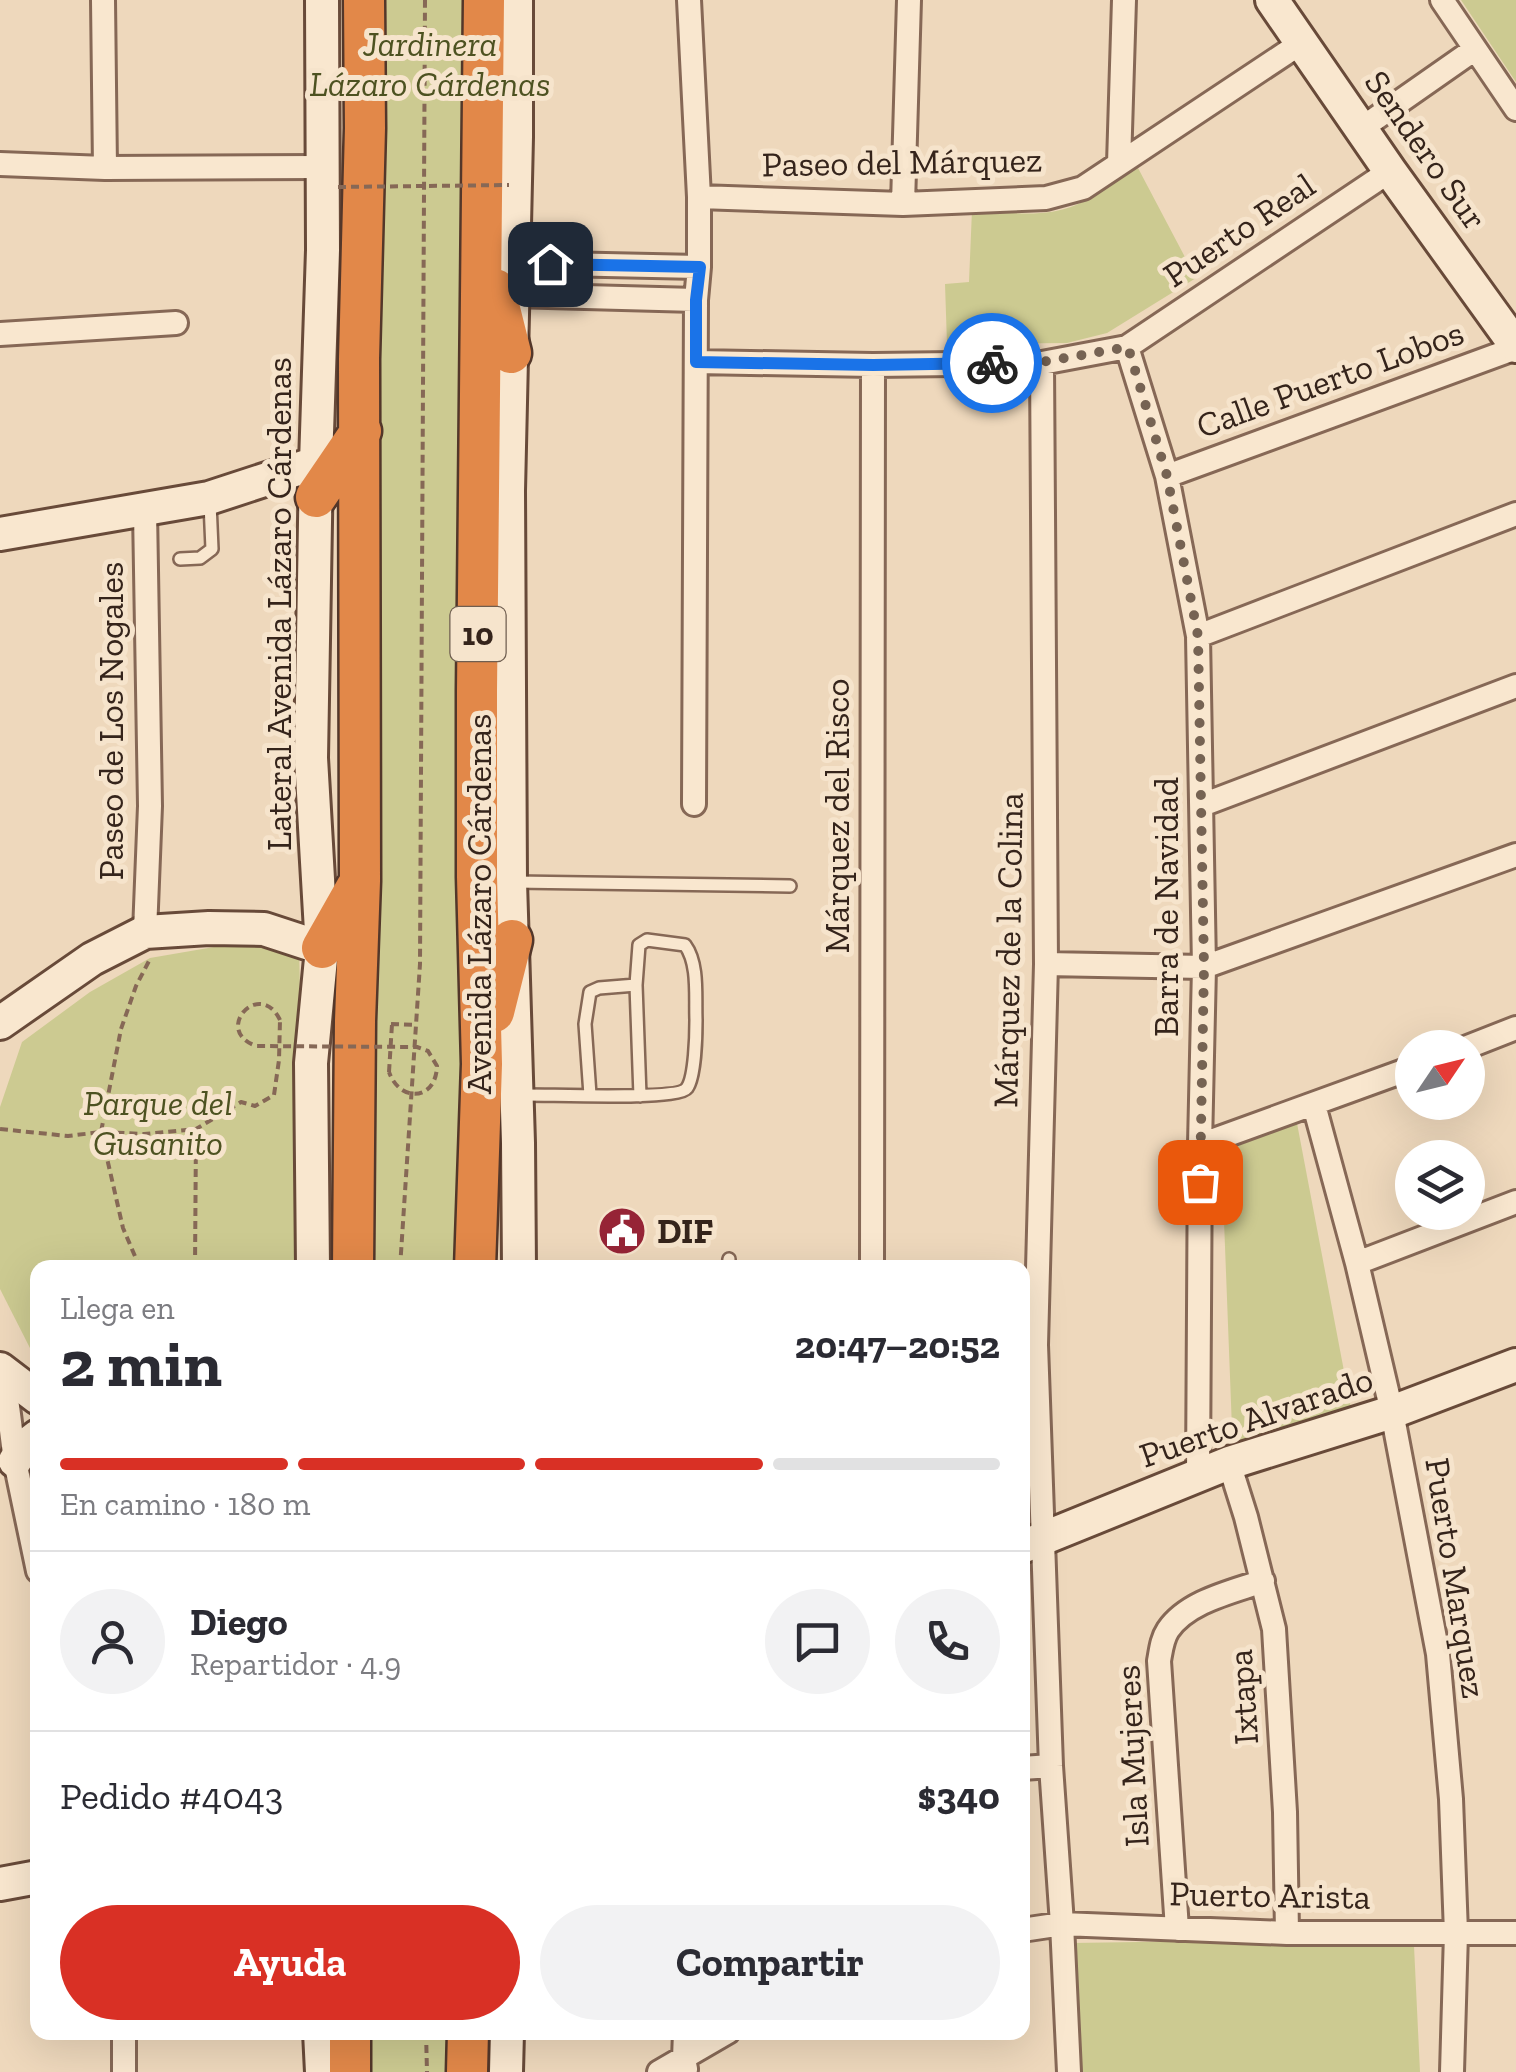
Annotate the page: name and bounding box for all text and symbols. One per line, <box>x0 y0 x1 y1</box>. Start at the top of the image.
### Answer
park label: Jardinera Lázaro Cárdenas <box>309 23 551 105</box>
street label: Sendero Sur <box>1356 62 1496 238</box>
street label: Paseo del Márquez <box>761 139 1043 185</box>
street label: Puerto Real <box>1155 164 1323 296</box>
pin <box>508 222 593 307</box>
icon: home <box>523 237 578 292</box>
street label: Calle Puerto Lobos <box>1191 311 1469 447</box>
courier <box>942 313 1042 413</box>
icon: bike <box>965 336 1020 391</box>
street label: Lateral Avenida Lázaro Cárdenas <box>258 357 300 851</box>
street label: Paseo de Los Nogales <box>90 562 132 880</box>
road number: 10 <box>450 607 506 661</box>
street label: Márquez del Risco <box>816 679 858 953</box>
street label: Avenida Lázaro Cárdenas <box>458 714 500 1094</box>
street label: Barra de Navidad <box>1145 777 1187 1037</box>
street label: Márquez de la Colina <box>984 792 1032 1108</box>
north arrow <box>1395 1030 1485 1120</box>
map controls <box>1395 1030 1485 1230</box>
park label: Parque del Gusanito <box>84 1082 233 1164</box>
pin <box>1158 1140 1243 1225</box>
button: layers <box>1395 1140 1485 1230</box>
icon: bag <box>1173 1155 1228 1210</box>
public building icon: DIF <box>596 1205 648 1257</box>
place label: DIF <box>657 1210 713 1252</box>
text: Llega en <box>60 1289 175 1327</box>
text: 20:47–20:52 <box>795 1322 1000 1368</box>
text: 2 min <box>60 1325 222 1403</box>
street label: Puerto Alvarado <box>1134 1357 1378 1477</box>
street label: Puerto Marquez <box>1416 1455 1496 1701</box>
text: En camino · 180 m <box>60 1485 310 1523</box>
button: person <box>60 1589 165 1694</box>
button: chat <box>765 1589 870 1694</box>
button: phone <box>895 1589 1000 1694</box>
text: Diego <box>190 1599 288 1645</box>
text: Repartidor · 4.9 <box>190 1645 401 1683</box>
street label: Ixtapa <box>1219 1648 1267 1746</box>
street label: Isla Mujeres <box>1106 1664 1158 1848</box>
text: Pedido #4043 <box>60 1773 283 1819</box>
text: $340 <box>918 1773 1000 1819</box>
street label: Puerto Arista <box>1169 1872 1371 1918</box>
button: Ayuda <box>60 1905 520 2020</box>
button: Compartir <box>540 1905 1000 2020</box>

